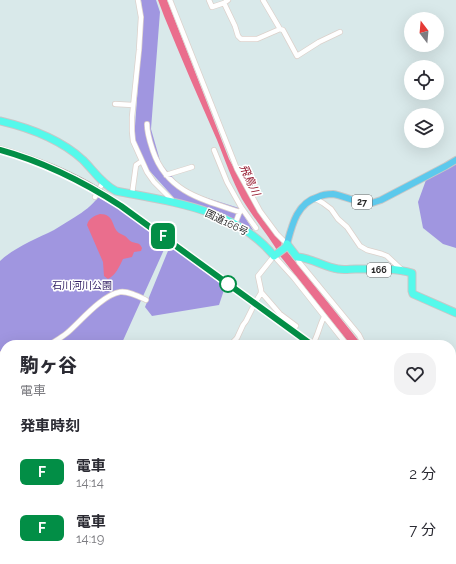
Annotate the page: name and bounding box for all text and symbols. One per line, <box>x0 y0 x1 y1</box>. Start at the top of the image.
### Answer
north arrow <box>404 12 444 52</box>
map controls <box>404 12 444 148</box>
button: locate <box>404 60 444 100</box>
button: layers <box>404 108 444 148</box>
water label: 飛鳥川 <box>237 163 263 199</box>
road number: 27 <box>352 195 372 209</box>
street label: 国道166号 <box>204 207 250 238</box>
line badge: F <box>150 223 176 249</box>
text: F <box>159 228 167 244</box>
road number: 166 <box>367 263 391 277</box>
unlabelled marker <box>219 275 237 293</box>
park label: 石川河川公園 <box>52 280 112 291</box>
button: heart <box>394 353 436 395</box>
text: 駒ヶ谷 <box>20 354 77 376</box>
text: 電車 <box>20 383 46 398</box>
text: 発車時刻 <box>20 417 80 435</box>
text: 電車 <box>76 457 106 475</box>
text: F <box>38 464 46 480</box>
text: 2 分 <box>409 465 436 483</box>
text: 14:14 <box>76 475 104 490</box>
text: 電車 <box>76 513 106 531</box>
text: F <box>38 520 46 536</box>
text: 7 分 <box>409 521 436 539</box>
text: 14:19 <box>76 531 104 546</box>

